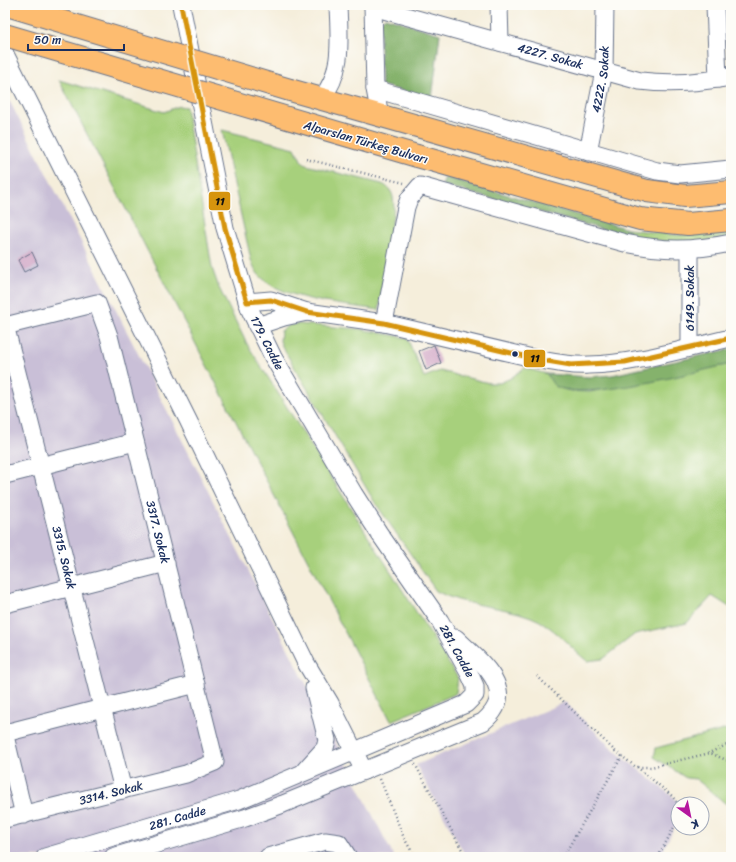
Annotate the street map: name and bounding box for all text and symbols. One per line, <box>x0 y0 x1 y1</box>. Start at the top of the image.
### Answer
scale bar <box>28 26 124 52</box>
text: 50 m <box>34 29 61 51</box>
street label: 4227. Sokak <box>515 37 586 76</box>
street label: 4222. Sokak <box>585 45 615 115</box>
street label: Alparslan Türkeş Bulvarı <box>300 113 431 170</box>
line badge: 11 <box>208 191 231 211</box>
text: 11 <box>215 192 225 211</box>
street label: 6149. Sokak <box>679 264 701 331</box>
street label: 179. Cadde <box>244 312 290 374</box>
unlabelled marker <box>510 349 520 359</box>
line badge: 11 <box>523 349 546 368</box>
text: 11 <box>530 349 540 368</box>
street label: 3317. Sokak <box>139 498 176 567</box>
street label: 3315. Sokak <box>45 523 83 592</box>
street label: 281. Cadde <box>433 620 481 682</box>
street label: 3314. Sokak <box>77 774 146 812</box>
north arrow <box>670 796 710 836</box>
street label: 281. Cadde <box>146 799 209 837</box>
text: K <box>686 814 704 834</box>

